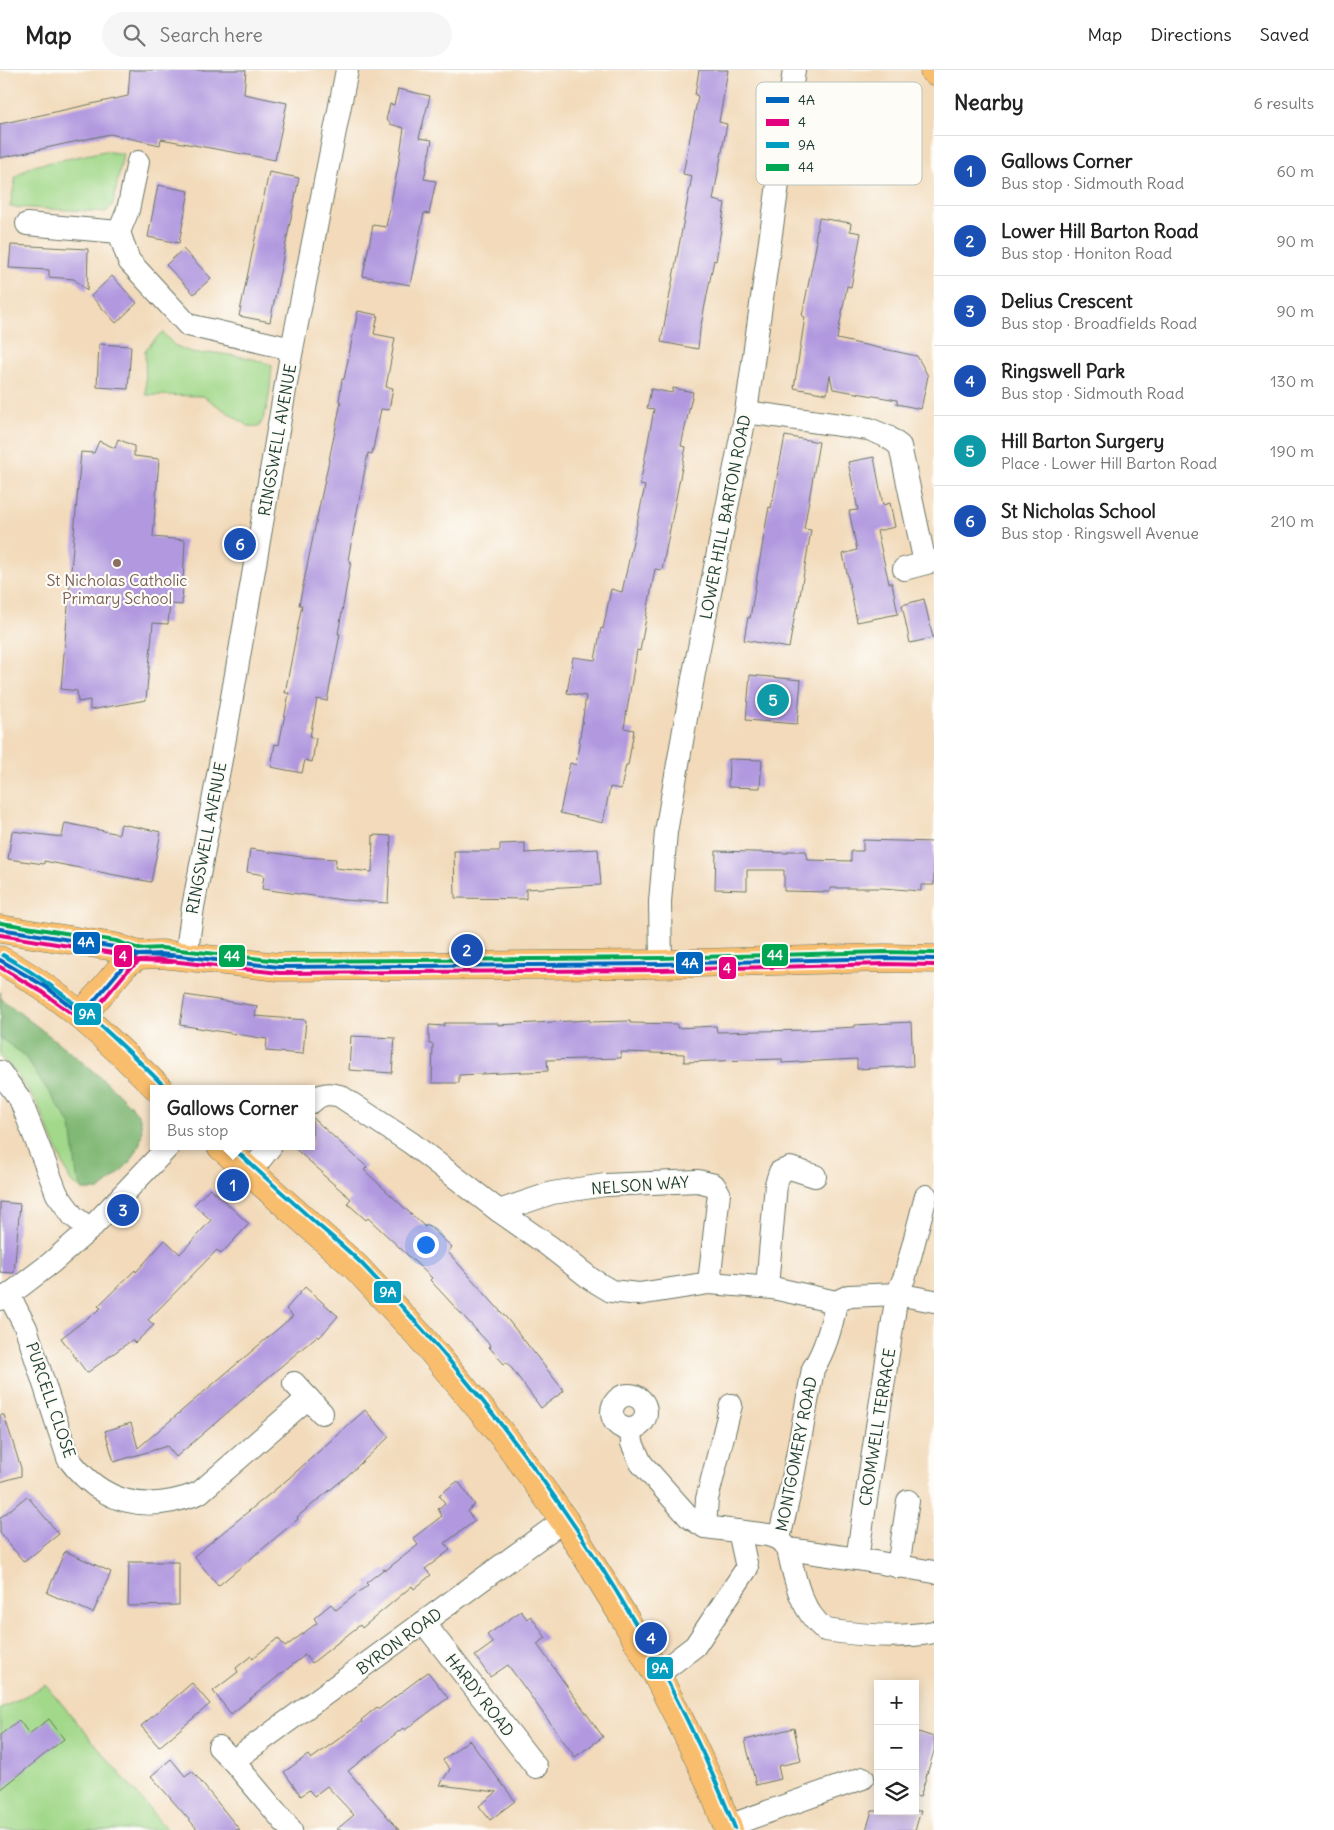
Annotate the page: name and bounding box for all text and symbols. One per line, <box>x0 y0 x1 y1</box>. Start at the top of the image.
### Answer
search box <box>102 12 452 57</box>
text: Map <box>25 20 72 50</box>
icon: search <box>120 21 148 49</box>
text: Search here <box>160 23 263 47</box>
text: Map <box>1087 23 1122 46</box>
text: Directions <box>1150 23 1232 46</box>
text: Saved <box>1260 23 1309 46</box>
legend <box>756 82 922 185</box>
text: Nearby <box>954 89 1024 116</box>
text: 4A <box>798 91 815 109</box>
text: 6 results <box>1253 93 1314 113</box>
text: 4 <box>798 113 806 131</box>
text: 9A <box>798 136 815 154</box>
text: Gallows Corner <box>1001 149 1133 173</box>
text: 44 <box>798 158 814 176</box>
text: 1 <box>967 161 973 181</box>
text: 60 m <box>1276 161 1314 181</box>
text: Bus stop · Sidmouth Road <box>1001 173 1184 193</box>
text: Lower Hill Barton Road <box>1001 219 1198 243</box>
text: 2 <box>966 231 974 251</box>
text: 90 m <box>1276 231 1314 251</box>
text: Bus stop · Honiton Road <box>1001 243 1172 263</box>
text: Delius Crescent <box>1001 289 1133 313</box>
text: 3 <box>965 301 975 321</box>
text: 90 m <box>1276 301 1314 321</box>
text: Bus stop · Broadfields Road <box>1001 313 1197 333</box>
text: Ringswell Park <box>1001 359 1125 383</box>
street label: RINGSWELL AVENUE <box>254 362 300 518</box>
text: 4 <box>965 371 975 391</box>
text: 130 m <box>1270 371 1314 391</box>
text: Bus stop · Sidmouth Road <box>1001 383 1184 403</box>
street label: LOWER HILL BARTON ROAD <box>695 413 755 621</box>
text: Hill Barton Surgery <box>1001 429 1164 453</box>
text: 5 <box>965 441 975 461</box>
text: 190 m <box>1270 441 1314 461</box>
text: Place · Lower Hill Barton Road <box>1001 453 1217 473</box>
text: St Nicholas School <box>1001 499 1156 523</box>
text: 6 <box>965 511 975 531</box>
text: 210 m <box>1271 511 1314 531</box>
text: Bus stop · Ringswell Avenue <box>1001 523 1199 543</box>
pin: 6 <box>224 525 256 563</box>
marker: St Nicholas Catholic Primary School <box>111 557 123 569</box>
place label: St Nicholas Catholic Primary School <box>46 570 188 608</box>
pin: 5 <box>757 681 789 719</box>
street label: RINGSWELL AVENUE <box>181 760 231 916</box>
line badge: 4A <box>72 931 101 955</box>
pin: 2 <box>451 931 483 969</box>
text: 4A <box>77 933 95 951</box>
line badge: 44 <box>761 943 789 967</box>
line badge: 4 <box>113 944 133 968</box>
line badge: 44 <box>218 944 246 968</box>
text: 44 <box>767 946 783 964</box>
text: 4 <box>119 947 127 965</box>
text: 44 <box>224 947 240 965</box>
line badge: 4A <box>675 951 704 975</box>
text: 4A <box>681 954 699 972</box>
line badge: 4 <box>718 956 737 980</box>
text: 4 <box>723 959 731 977</box>
line badge: 9A <box>73 1002 102 1026</box>
text: 9A <box>78 1005 96 1023</box>
popup <box>150 1085 315 1150</box>
text: Gallows Corner <box>167 1096 298 1120</box>
text: Bus stop <box>167 1120 228 1140</box>
pin: 1 <box>217 1166 249 1204</box>
street label: NELSON WAY <box>590 1172 690 1198</box>
pin: 3 <box>107 1191 139 1229</box>
your location <box>413 1232 439 1258</box>
line badge: 9A <box>373 1280 402 1304</box>
text: 9A <box>379 1283 397 1301</box>
street label: PURCELL CLOSE <box>22 1340 80 1460</box>
street label: CROMWELL TERRACE <box>855 1347 899 1507</box>
street label: MONTGOMERY ROAD <box>771 1375 821 1533</box>
street label: BYRON ROAD <box>352 1603 446 1679</box>
pin: 4 <box>635 1619 667 1657</box>
street label: HARDY ROAD <box>441 1650 519 1740</box>
line badge: 9A <box>646 1656 674 1680</box>
text: 9A <box>651 1659 669 1677</box>
map controls <box>874 1680 919 1815</box>
button: + <box>874 1680 919 1725</box>
button: − <box>874 1725 919 1770</box>
button: layers <box>874 1770 919 1815</box>

